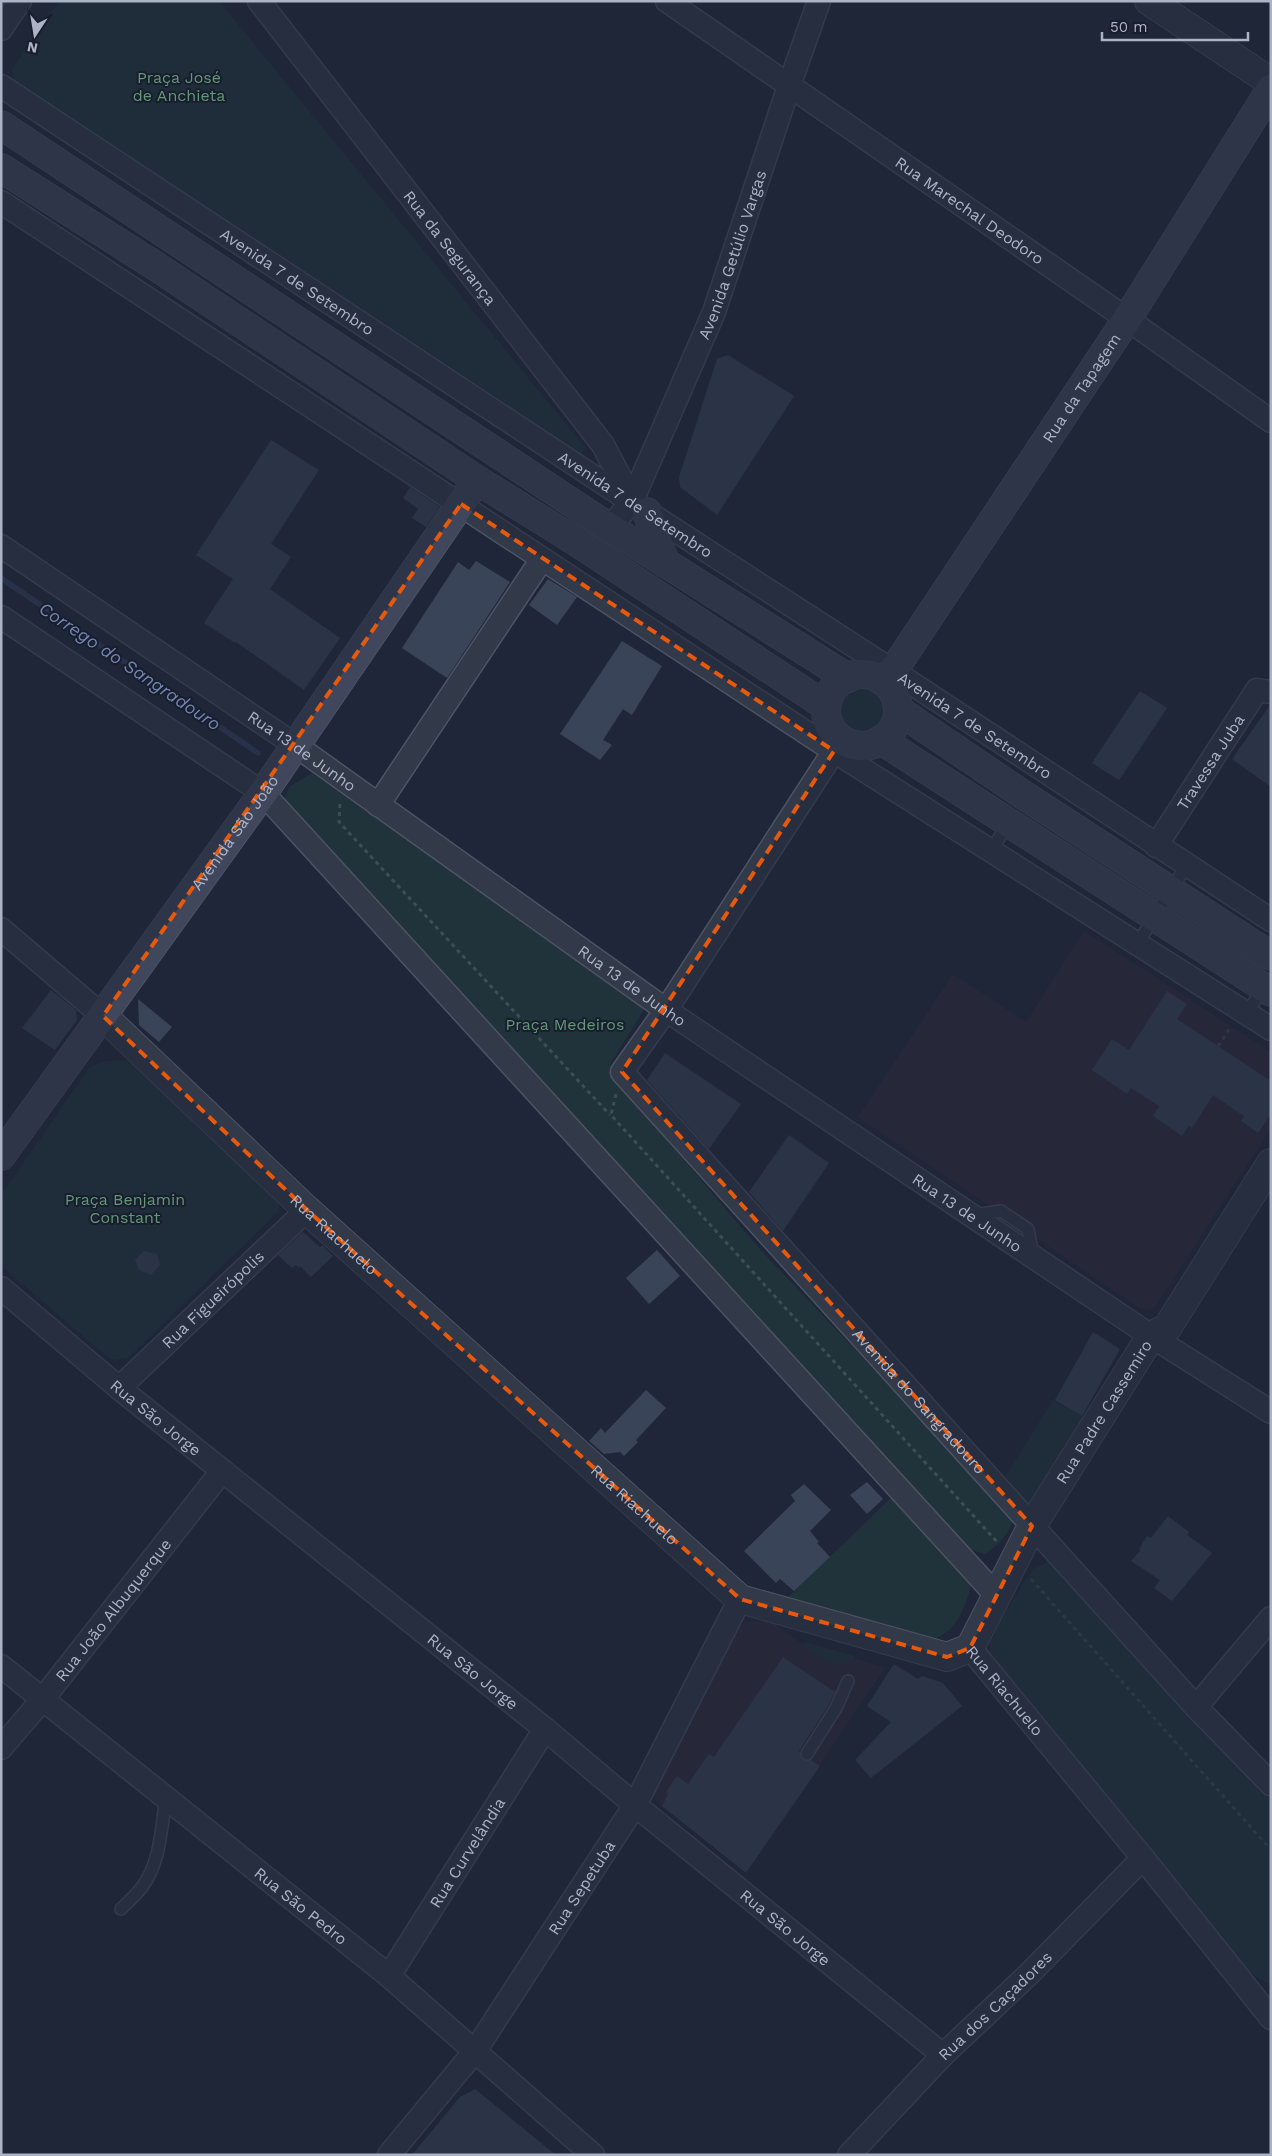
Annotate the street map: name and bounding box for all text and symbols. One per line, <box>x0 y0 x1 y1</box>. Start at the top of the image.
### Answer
north arrow <box>10 10 60 60</box>
scale bar <box>1102 10 1248 42</box>
text: 50 m <box>1110 18 1147 36</box>
text: N <box>26 39 39 57</box>
park label: Praça José de Anchieta <box>133 68 225 105</box>
street label: Rua Marechal Deodoro <box>892 152 1048 268</box>
street label: Avenida Getúlio Vargas <box>694 168 770 342</box>
street label: Rua da Segurança <box>400 187 500 309</box>
street label: Avenida 7 de Setembro <box>217 224 378 339</box>
street label: Rua da Tapagem <box>1038 329 1124 446</box>
street label: Avenida 7 de Setembro <box>555 447 716 561</box>
water label: Corrego do Sangradouro <box>35 597 225 735</box>
street label: Avenida 7 de Setembro <box>894 667 1056 783</box>
street label: Rua 13 de Junho <box>244 706 360 795</box>
street label: Travessa Juba <box>1173 711 1248 813</box>
street label: Avenida São João <box>187 771 282 894</box>
street label: Rua 13 de Junho <box>574 941 690 1030</box>
park label: Praça Medeiros <box>506 1015 624 1034</box>
street label: Rua 13 de Junho <box>909 1169 1026 1256</box>
park label: Praça Benjamin Constant <box>65 1190 185 1227</box>
street label: Rua Riachuelo <box>287 1190 382 1279</box>
street label: Rua Figueirópolis <box>158 1246 268 1352</box>
street label: Avenida do Sangradouro <box>849 1324 990 1478</box>
street label: Rua Padre Cassemiro <box>1052 1336 1156 1487</box>
street label: Rua São Jorge <box>107 1376 205 1460</box>
street label: Rua Riachuelo <box>587 1460 682 1549</box>
street label: Rua João Albuquerque <box>51 1535 175 1685</box>
street label: Rua São Jorge <box>424 1629 522 1713</box>
street label: Rua Riachuelo <box>962 1642 1048 1739</box>
street label: Rua Curvelândia <box>425 1794 509 1911</box>
street label: Rua Sepetuba <box>544 1837 619 1938</box>
street label: Rua São Pedro <box>251 1863 351 1949</box>
street label: Rua São Jorge <box>737 1885 835 1969</box>
street label: Rua dos Caçadores <box>934 1947 1056 2064</box>

